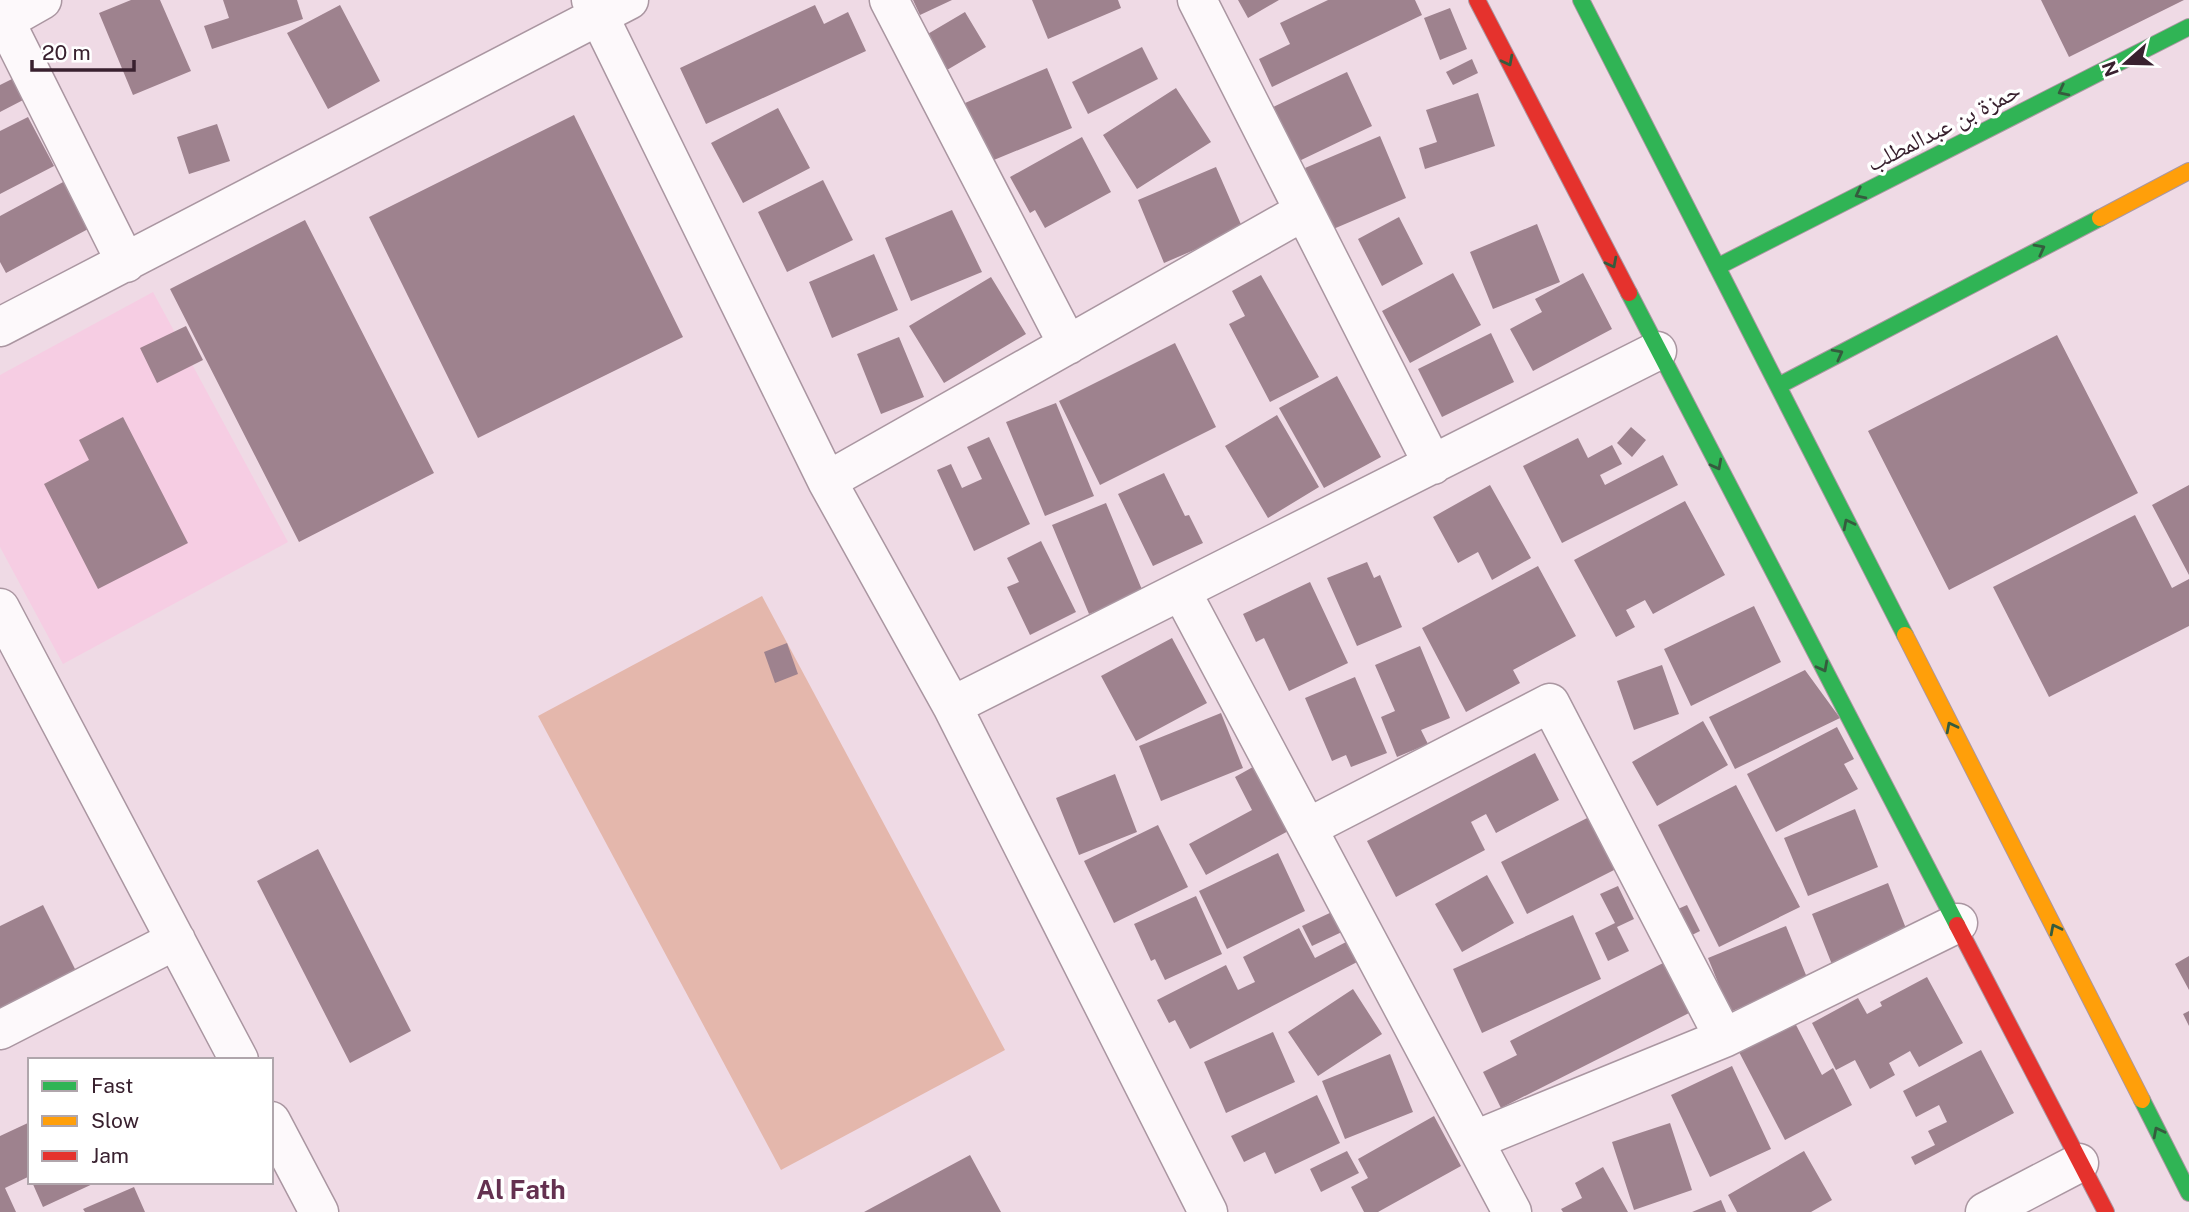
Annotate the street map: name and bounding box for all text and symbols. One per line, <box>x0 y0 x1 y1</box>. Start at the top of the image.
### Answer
scale bar <box>32 28 133 72</box>
north arrow <box>2091 28 2161 98</box>
text: 20 m <box>42 40 91 65</box>
one-way arrow <box>1500 54 1514 66</box>
text: N <box>2097 58 2123 80</box>
street label: حمزة بن عبدالمطلب <box>1861 75 2025 178</box>
one-way arrow <box>2058 82 2070 96</box>
one-way arrow <box>1855 186 1867 199</box>
one-way arrow <box>2033 244 2045 257</box>
one-way arrow <box>1603 256 1617 268</box>
one-way arrow <box>1831 349 1843 363</box>
one-way arrow <box>1708 458 1722 470</box>
one-way arrow <box>1843 519 1857 531</box>
one-way arrow <box>1814 659 1828 672</box>
one-way arrow <box>1946 722 1960 734</box>
one-way arrow <box>2049 924 2063 937</box>
legend <box>28 1058 273 1184</box>
text: Fast <box>91 1073 133 1098</box>
text: Slow <box>91 1108 139 1133</box>
one-way arrow <box>2153 1127 2166 1139</box>
text: Jam <box>91 1143 129 1168</box>
district label: Al Fath <box>476 1174 566 1205</box>

